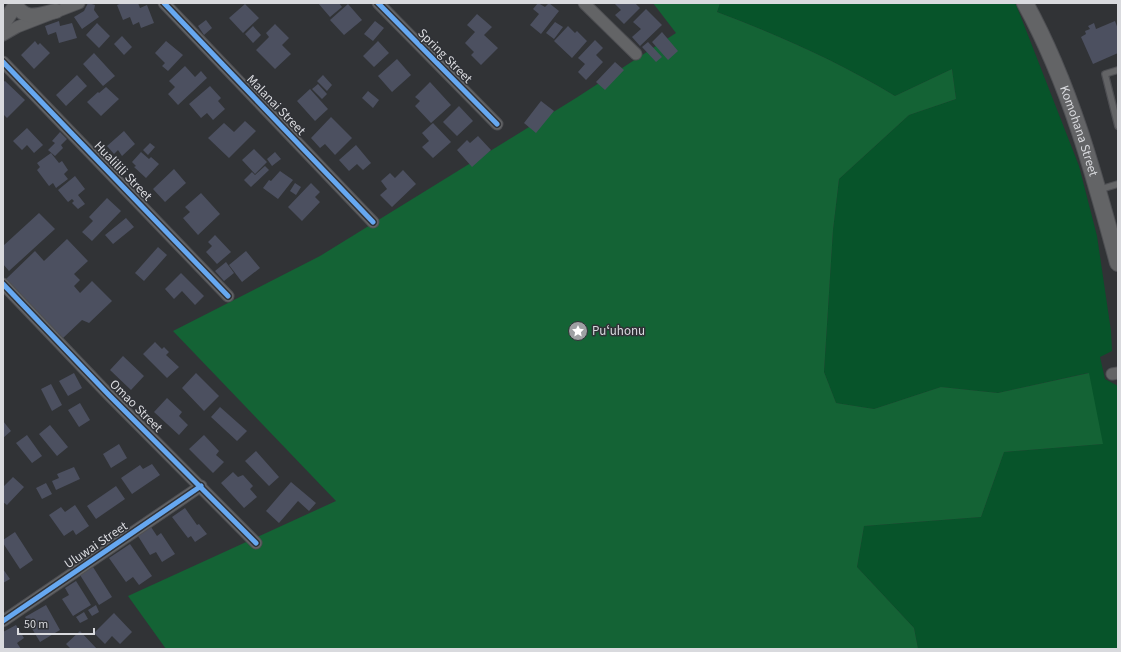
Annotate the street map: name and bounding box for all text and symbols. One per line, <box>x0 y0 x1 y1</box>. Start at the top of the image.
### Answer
street label: Spring Street <box>414 25 477 88</box>
street label: Malanai Street <box>242 71 310 140</box>
street label: Komohana Street <box>1055 83 1103 179</box>
street label: Hualilili Street <box>90 137 157 205</box>
place icon: Puʻuhonu <box>567 320 589 342</box>
place label: Puʻuhonu <box>592 322 645 340</box>
street label: Omao Street <box>106 376 167 437</box>
street label: Uluwai Street <box>61 517 132 573</box>
scale bar <box>18 610 94 636</box>
text: 50 m <box>24 616 48 633</box>

